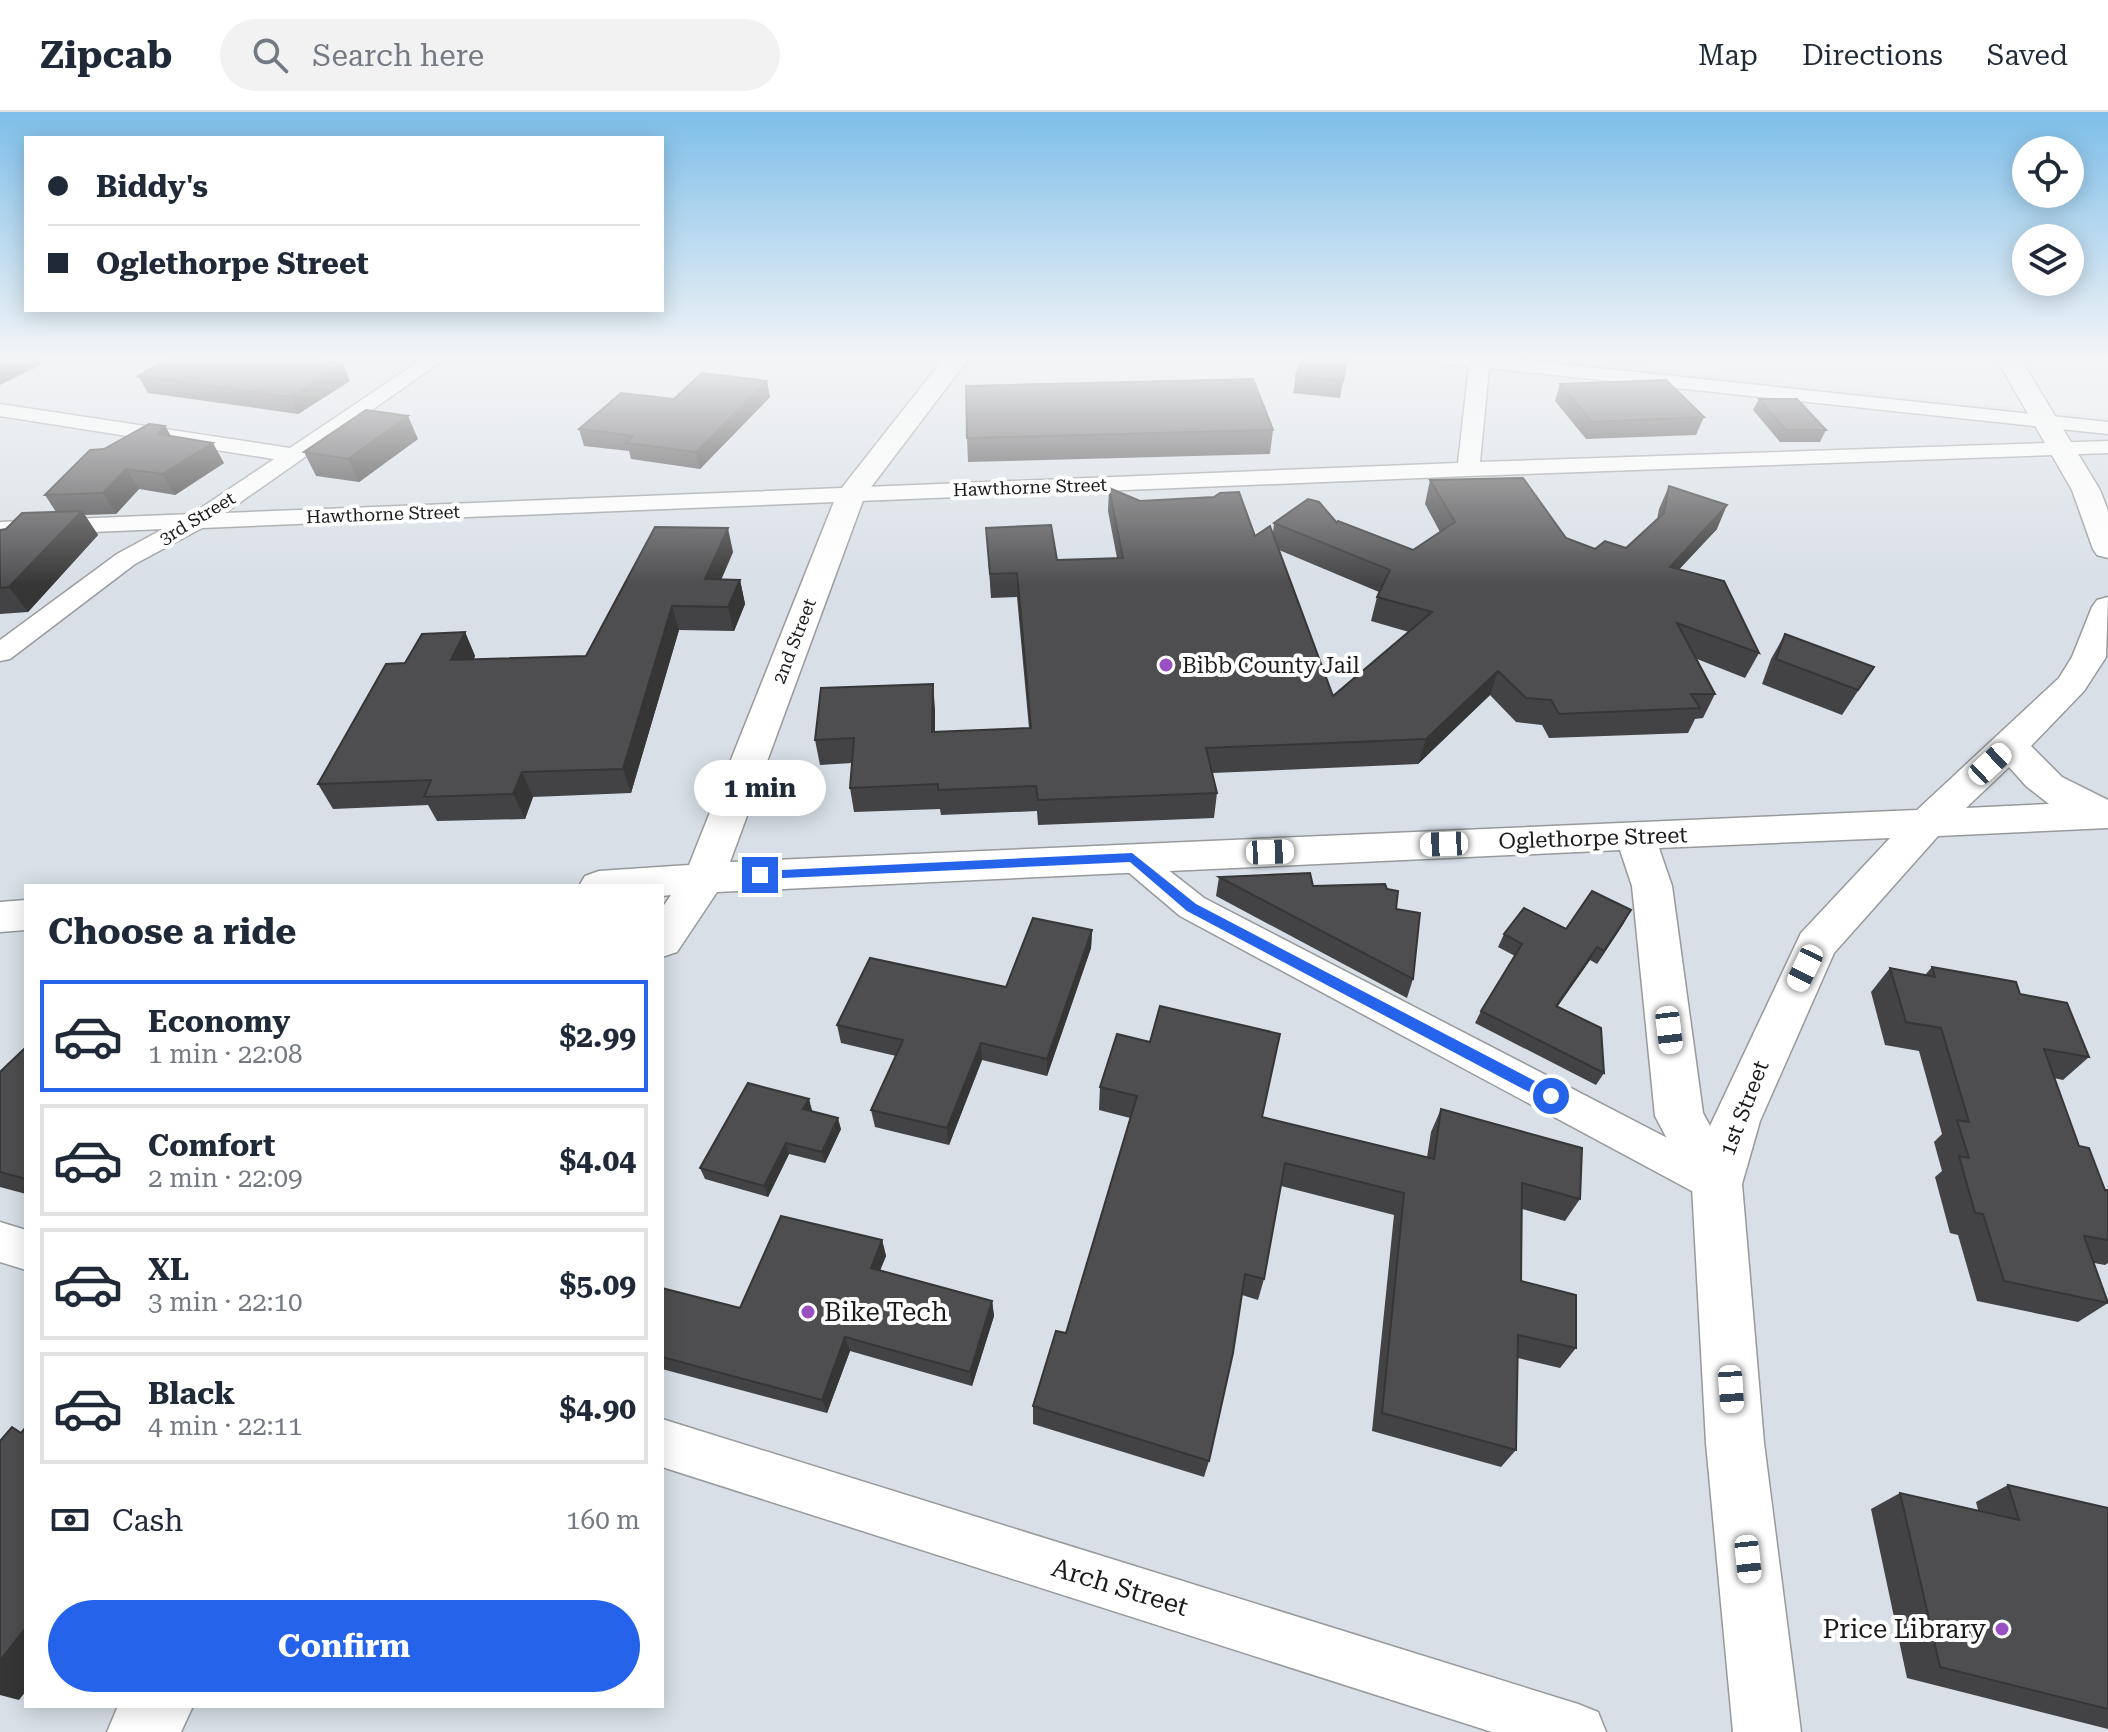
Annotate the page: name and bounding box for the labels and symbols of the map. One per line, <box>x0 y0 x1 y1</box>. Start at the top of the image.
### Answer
street label: Hawthorne Street <box>953 474 1108 500</box>
street label: 3rd Street <box>155 487 239 549</box>
street label: Hawthorne Street <box>306 501 461 527</box>
street label: 2nd Street <box>768 595 820 686</box>
place label: Bibb County Jail <box>1182 653 1360 678</box>
marker: Bibb County Jail <box>1157 656 1175 674</box>
car <box>1964 739 2016 789</box>
callout: 1 min <box>694 759 826 815</box>
street label: Oglethorpe Street <box>1498 822 1688 854</box>
car <box>1420 831 1468 857</box>
car <box>1246 839 1294 865</box>
route end <box>742 857 778 893</box>
car <box>1784 941 1826 995</box>
car <box>1654 1005 1684 1055</box>
street label: 1st Street <box>1714 1057 1774 1159</box>
route start <box>1533 1078 1569 1114</box>
place label: Bike Tech <box>824 1297 948 1327</box>
marker: Bike Tech <box>799 1303 817 1321</box>
car <box>1717 1364 1745 1414</box>
car <box>1734 1534 1762 1584</box>
street label: Arch Street <box>1048 1552 1192 1622</box>
place label: Price Library <box>1823 1614 1987 1644</box>
marker: Price Library <box>1993 1620 2011 1638</box>

